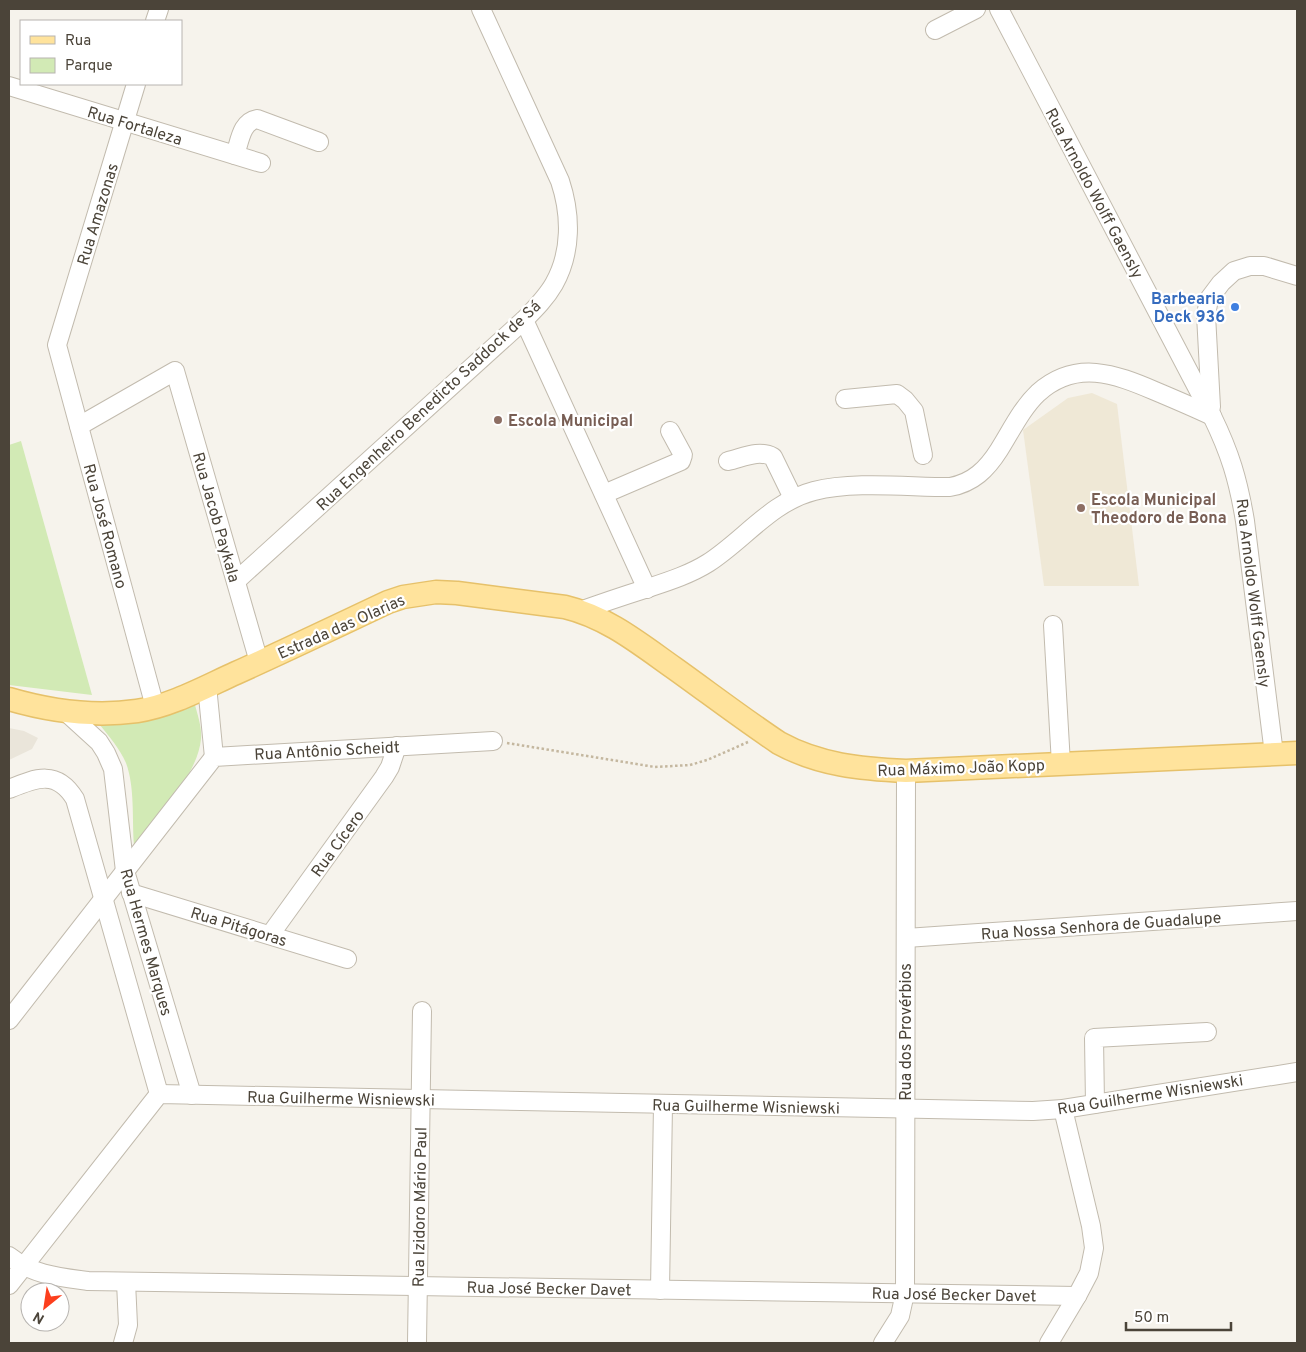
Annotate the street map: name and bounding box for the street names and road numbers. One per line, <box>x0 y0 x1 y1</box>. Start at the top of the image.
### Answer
street label: Rua Fortaleza <box>85 103 184 151</box>
street label: Rua Arnoldo Wolff Gaensly <box>1040 105 1147 283</box>
street label: Rua Amazonas <box>74 161 124 268</box>
street label: Rua Engenheiro Benedicto Saddock de Sá <box>313 297 546 516</box>
street label: Rua Jacob Paykala <box>187 450 243 585</box>
street label: Rua José Romano <box>78 462 130 591</box>
street label: Rua Arnoldo Wolff Gaensly <box>1231 498 1274 689</box>
street label: Estrada das Olarias <box>275 591 408 665</box>
street label: Rua Antônio Scheidt <box>254 738 400 766</box>
street label: Rua Máximo João Kopp <box>877 756 1045 782</box>
street label: Rua Cícero <box>308 807 370 882</box>
street label: Rua Hermes Marques <box>115 867 176 1018</box>
street label: Rua Pitágoras <box>188 904 289 952</box>
street label: Rua Nossa Senhora de Guadalupe <box>980 909 1222 945</box>
street label: Rua dos Provérbios <box>897 963 917 1101</box>
street label: Rua Guilherme Wisniewski <box>1056 1071 1245 1121</box>
street label: Rua Guilherme Wisniewski <box>247 1088 435 1112</box>
street label: Rua Guilherme Wisniewski <box>652 1096 840 1120</box>
street label: Rua Izidoro Mário Paul <box>410 1127 432 1287</box>
street label: Rua José Becker Davet <box>466 1279 632 1301</box>
street label: Rua José Becker Davet <box>871 1285 1037 1307</box>

